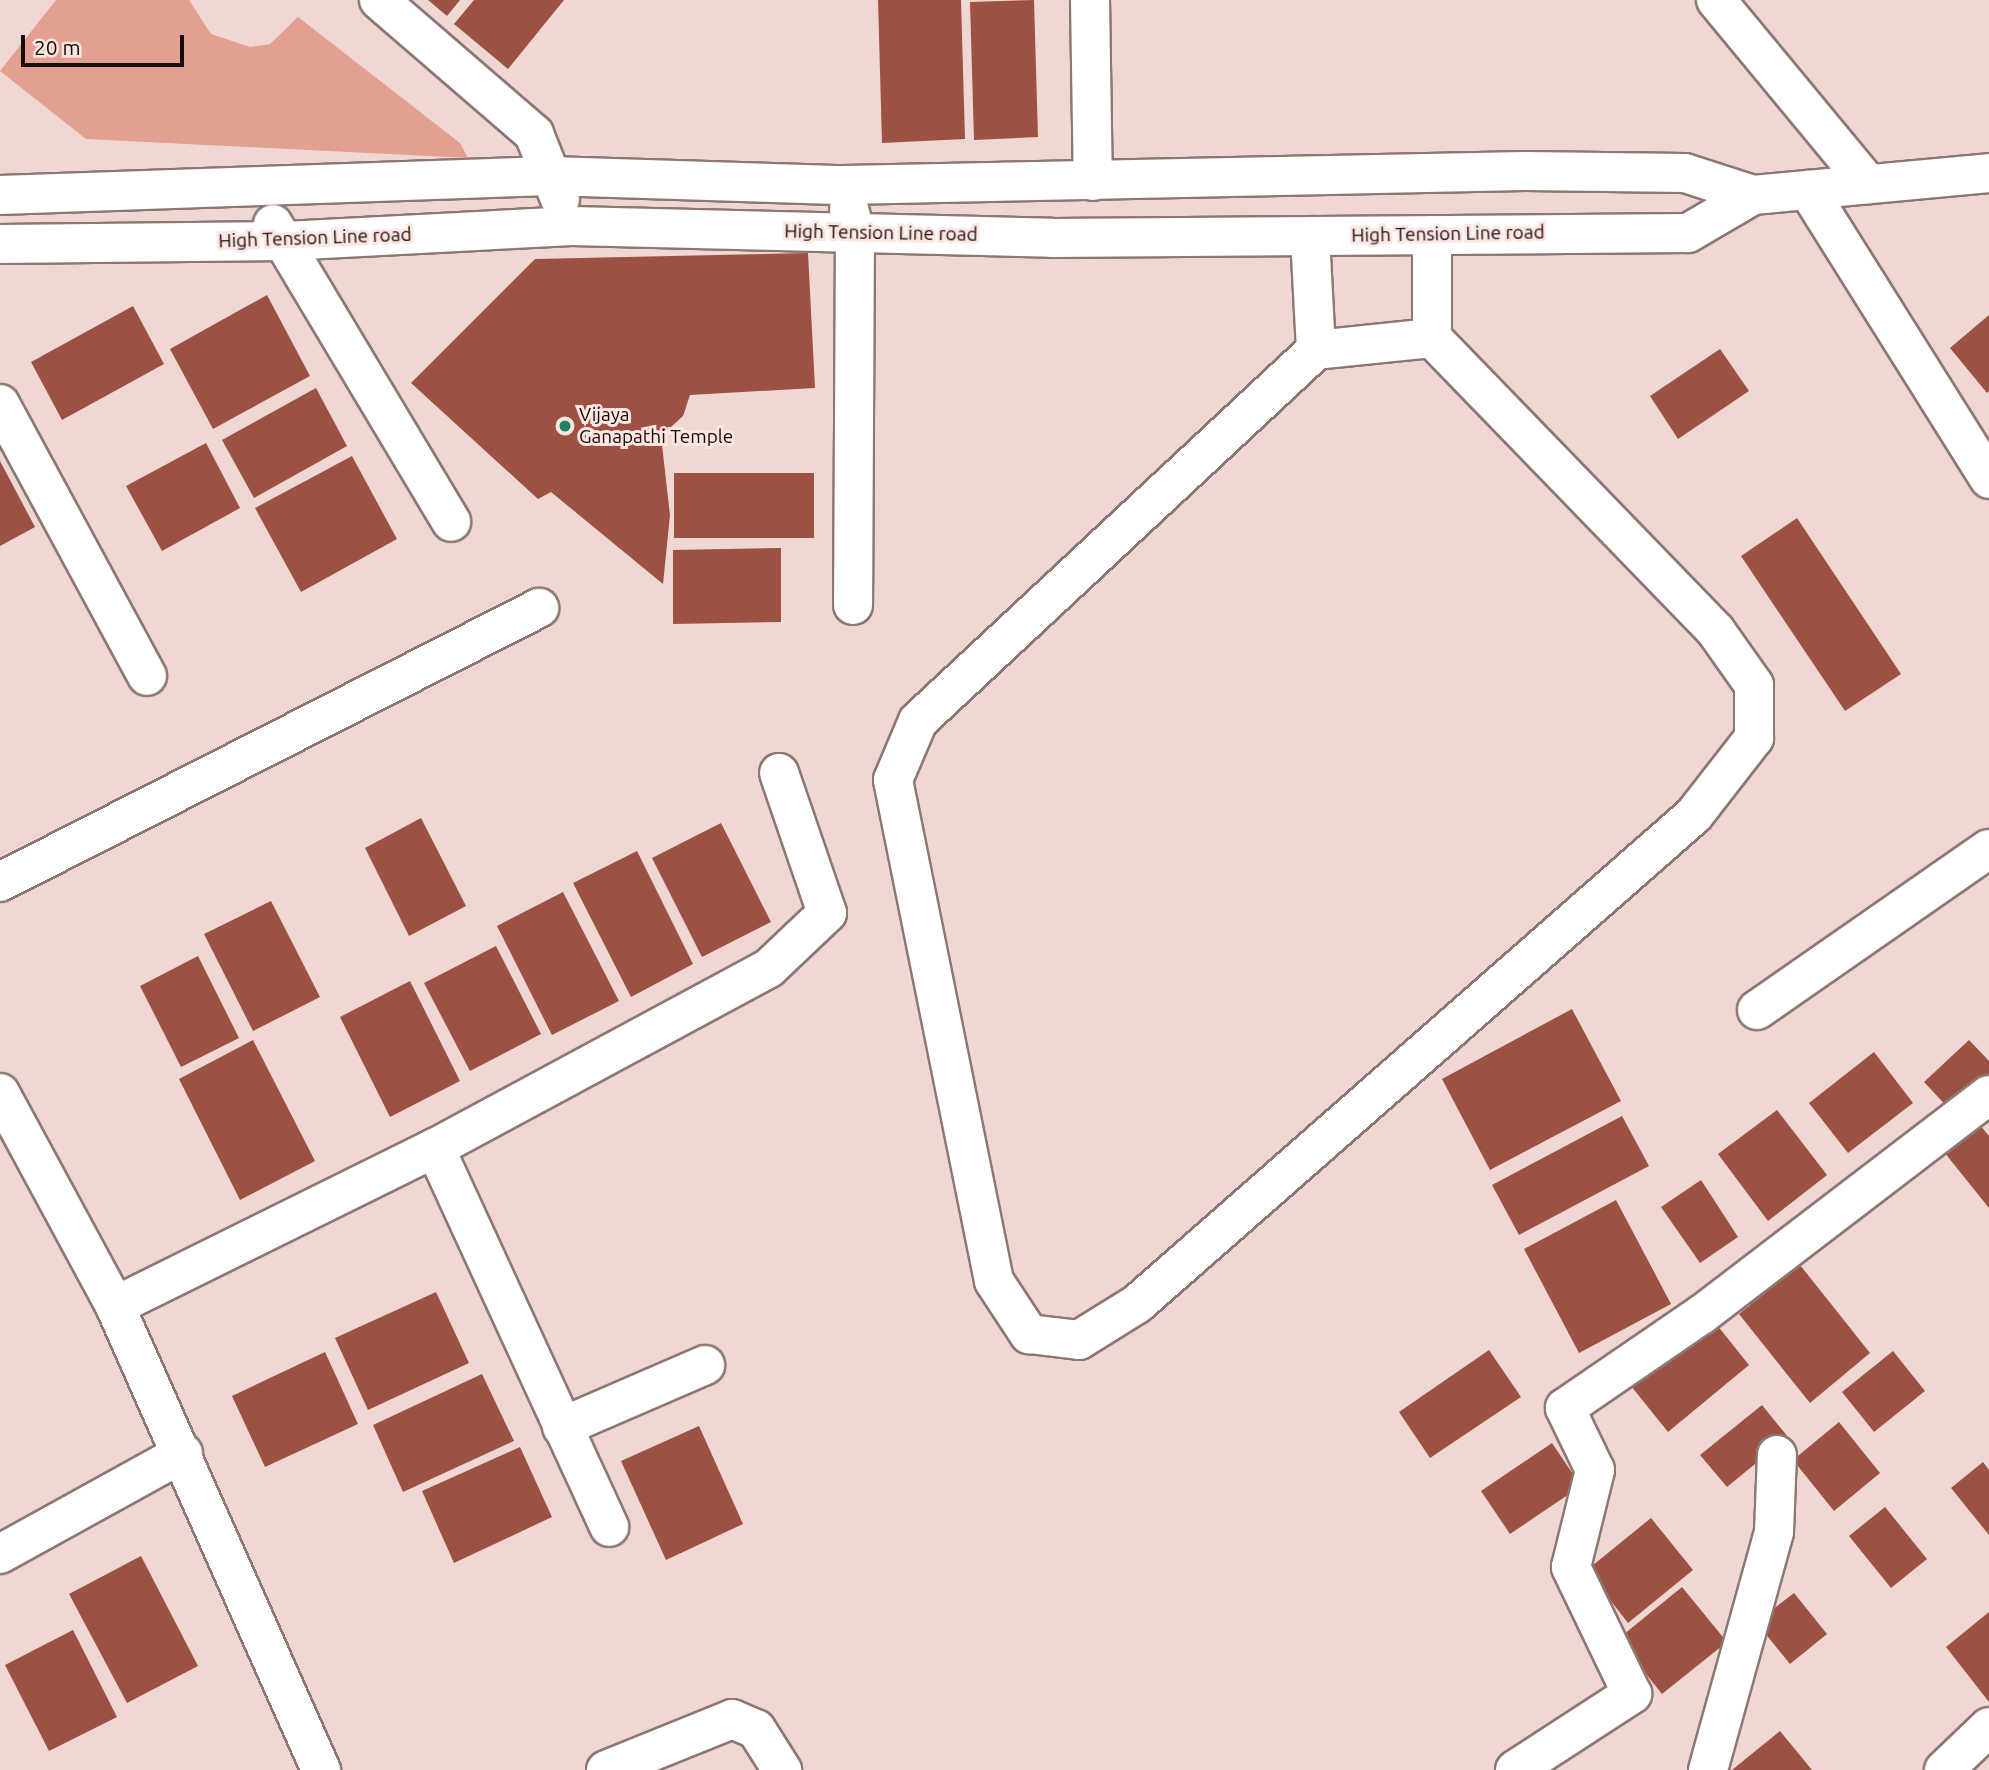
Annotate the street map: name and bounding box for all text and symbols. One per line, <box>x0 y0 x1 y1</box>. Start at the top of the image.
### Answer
scale bar <box>24 21 187 65</box>
text: 20 m <box>34 35 81 59</box>
street label: High Tension Line road <box>784 220 978 246</box>
street label: High Tension Line road <box>1351 221 1545 247</box>
street label: High Tension Line road <box>218 223 412 253</box>
place label: Vijaya Ganapathi Temple <box>579 404 733 448</box>
marker: Vijaya Ganapathi Temple <box>557 418 573 434</box>

